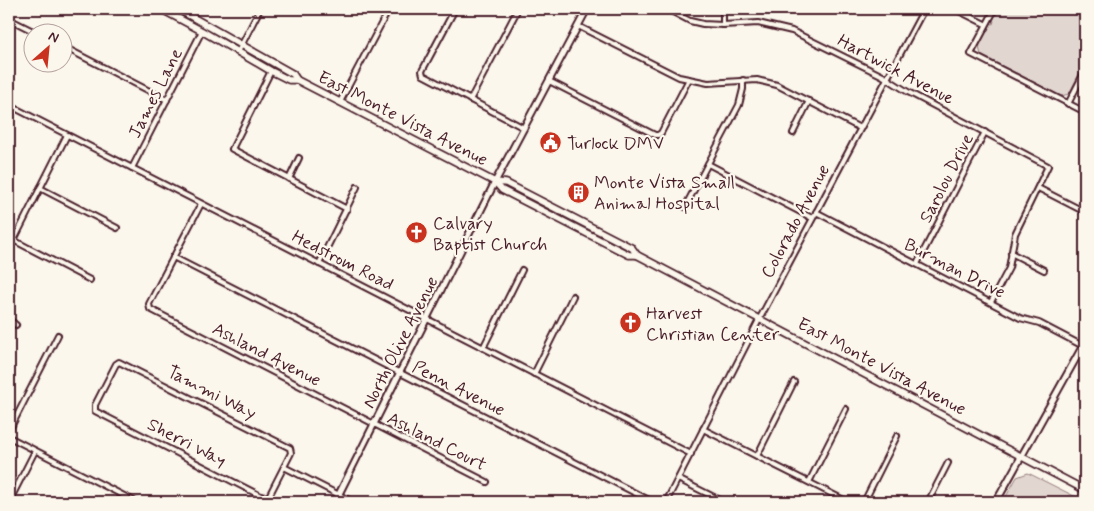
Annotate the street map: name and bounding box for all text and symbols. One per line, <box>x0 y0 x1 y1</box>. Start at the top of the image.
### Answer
north arrow <box>22 22 72 72</box>
text: N <box>45 27 62 47</box>
street label: Hartwick Avenue <box>833 29 958 111</box>
street label: James Lane <box>123 44 189 142</box>
street label: East Monte Vista Avenue <box>313 66 492 172</box>
street label: Sarolou Drive <box>914 130 980 227</box>
public building icon: Turlock DMV <box>539 131 563 155</box>
place label: Turlock DMV <box>567 132 664 156</box>
street label: Colorado Avenue <box>756 160 836 283</box>
place label: Monte Vista Small Animal Hospital <box>594 171 735 216</box>
building icon: Monte Vista Small Animal Hospital <box>566 180 590 204</box>
place label: Calvary Baptist Church <box>433 212 547 257</box>
church icon: Calvary Baptist Church <box>405 221 429 245</box>
street label: Hedstrom Road <box>288 225 398 297</box>
street label: Burman Drive <box>900 233 1009 305</box>
street label: North Olive Avenue <box>357 272 445 413</box>
place label: Harvest Christian Center <box>646 302 780 347</box>
church icon: Harvest Christian Center <box>618 311 642 335</box>
street label: East Monte Vista Avenue <box>793 312 970 422</box>
street label: Ashland Avenue <box>208 317 325 393</box>
street label: Penn Avenue <box>408 355 509 422</box>
street label: Tammi Way <box>163 360 260 426</box>
street label: Ashland Court <box>383 407 490 477</box>
street label: Sherri Way <box>143 413 230 473</box>

